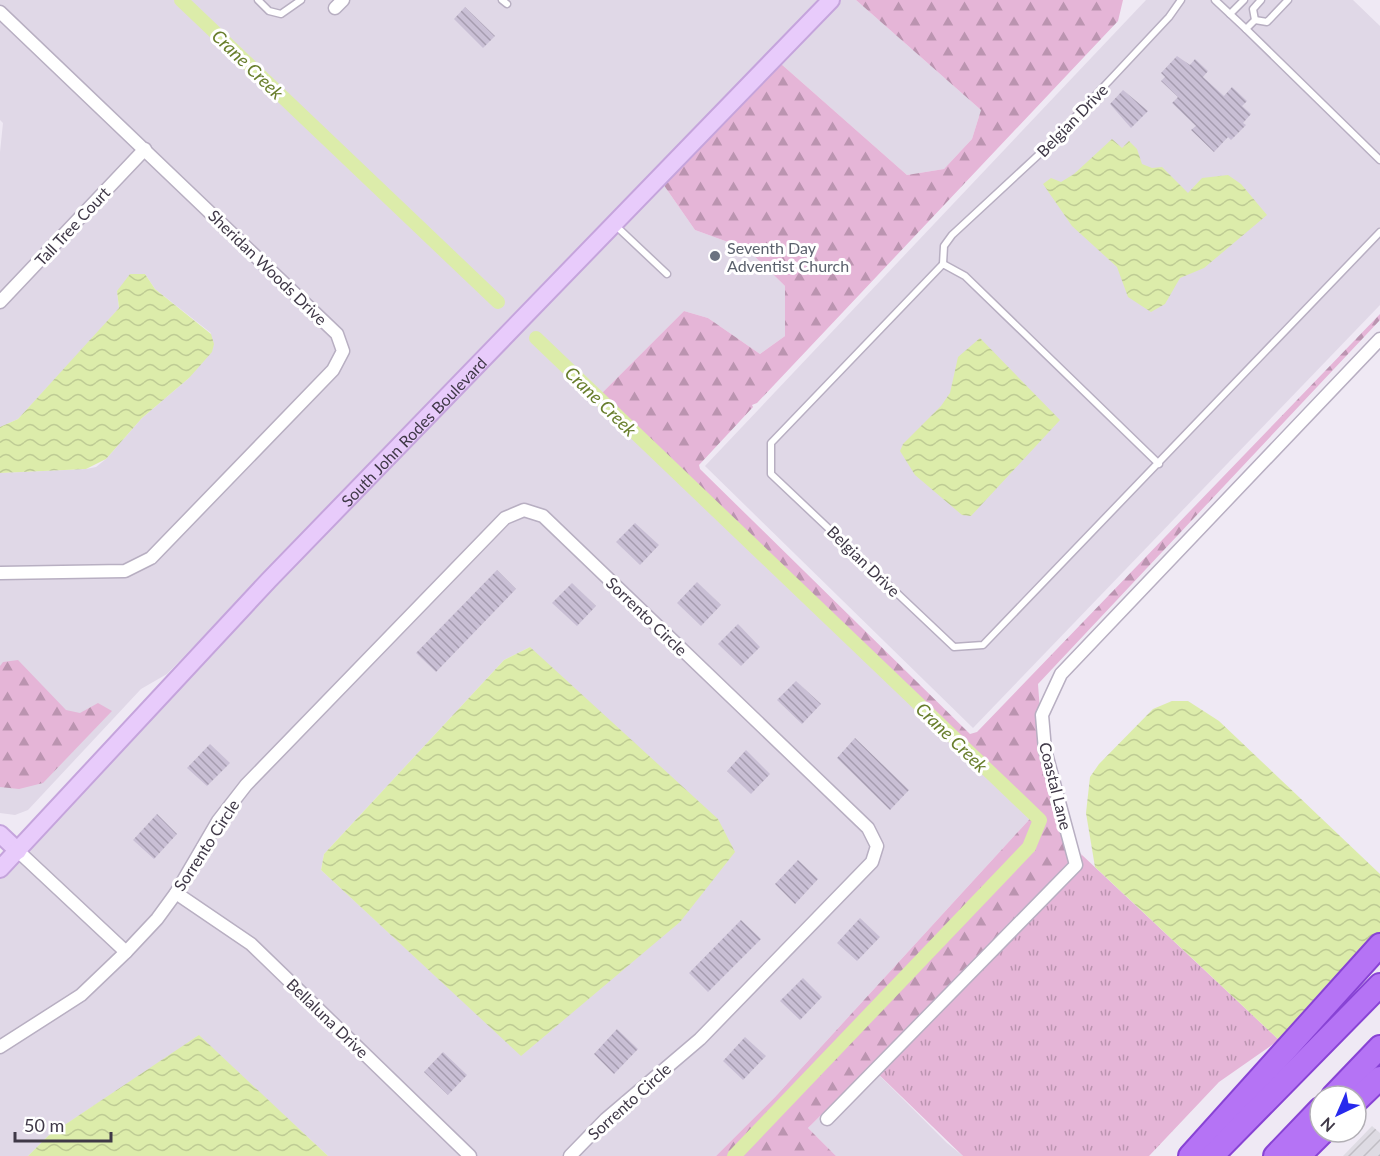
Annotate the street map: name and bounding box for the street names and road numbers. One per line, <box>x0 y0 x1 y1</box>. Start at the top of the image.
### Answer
street label: Belgian Drive <box>1033 80 1111 160</box>
street label: Tall Tree Court <box>31 182 114 269</box>
street label: Sheridan Woods Drive <box>205 206 331 328</box>
street label: South John Rodes Boulevard <box>337 353 490 510</box>
street label: Belgian Drive <box>824 522 904 600</box>
street label: Sorrento Circle <box>603 573 691 659</box>
street label: Coastal Lane <box>1036 740 1076 832</box>
street label: Sorrento Circle <box>169 796 243 894</box>
street label: Bellaluna Drive <box>283 974 373 1062</box>
street label: Sorrento Circle <box>584 1059 674 1143</box>

